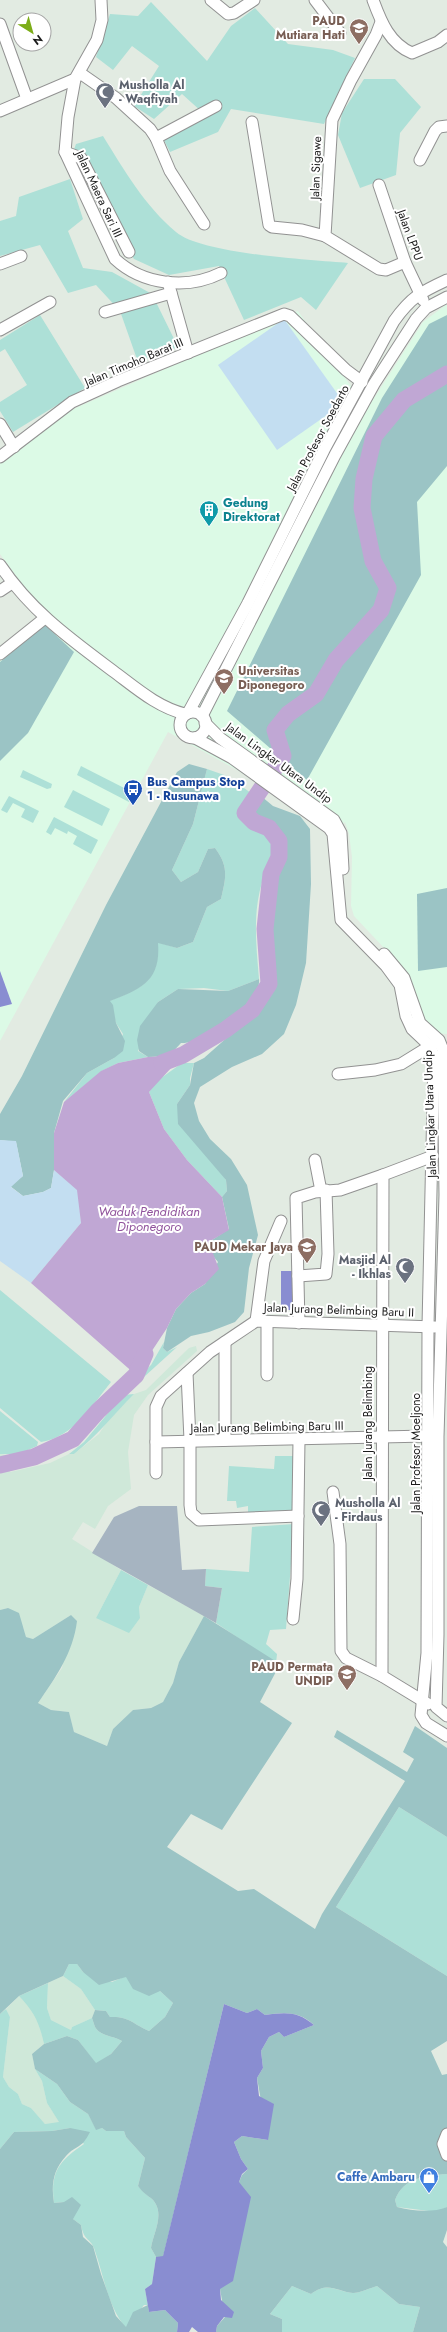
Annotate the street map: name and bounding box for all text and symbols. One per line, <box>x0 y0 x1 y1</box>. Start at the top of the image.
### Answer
north arrow <box>12 12 52 52</box>
place label: PAUD Mutiara Hati <box>276 12 345 44</box>
school or university icon: PAUD Mutiara Hati <box>348 17 370 45</box>
text: N <box>30 31 46 49</box>
place label: Musholla Al - Waqfiyah <box>119 76 185 108</box>
mosque icon: Musholla Al - Waqfiyah <box>94 81 116 109</box>
street label: Jalan Sigawe <box>306 136 326 202</box>
street label: Jalan Maera Sari III <box>70 146 127 241</box>
street label: Jalan LPPU <box>392 205 428 263</box>
street label: Jalan Timoho Barat III <box>80 333 186 392</box>
street label: Jalan Profesor Soedarto <box>281 381 354 496</box>
place label: Gedung Direktorat <box>223 494 280 526</box>
building icon: Gedung Direktorat <box>198 499 220 527</box>
place label: Universitas Diponegoro <box>238 662 305 694</box>
school or university icon: Universitas Diponegoro <box>213 667 235 695</box>
street label: Jalan Lingkar Utara Undip <box>220 717 336 808</box>
place label: Bus Campus Stop 1 - Rusunawa <box>147 773 245 805</box>
bus stop icon: Bus Campus Stop 1 - Rusunawa <box>122 778 144 806</box>
street label: Jalan Lingkar Utara Undip <box>419 1050 441 1180</box>
water label: Waduk Pendidikan Diponegoro <box>98 1202 200 1236</box>
school or university icon: PAUD Mekar Jaya <box>296 1236 318 1264</box>
place label: PAUD Mekar Jaya <box>194 1238 293 1256</box>
place label: Masjid Al - Ikhlas <box>339 1251 392 1283</box>
mosque icon: Masjid Al - Ikhlas <box>394 1256 416 1284</box>
street label: Jalan Jurang Belimbing Baru II <box>262 1298 414 1322</box>
street label: Jalan Jurang Belimbing <box>359 1366 377 1482</box>
street label: Jalan Profesor Moeljono <box>407 1392 425 1515</box>
street label: Jalan Jurang Belimbing Baru III <box>188 1417 344 1437</box>
place label: Musholla Al - Firdaus <box>335 1494 401 1526</box>
mosque icon: Musholla Al - Firdaus <box>310 1499 332 1527</box>
place label: PAUD Permata UNDIP <box>251 1658 334 1690</box>
school or university icon: PAUD Permata UNDIP <box>336 1663 358 1691</box>
shop icon: Caffe Ambaru <box>418 2166 440 2194</box>
place label: Caffe Ambaru <box>337 2168 415 2186</box>

